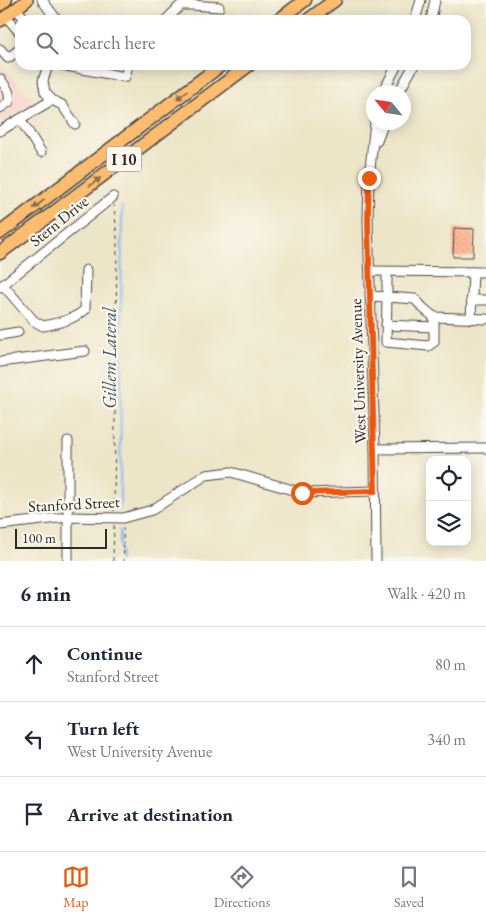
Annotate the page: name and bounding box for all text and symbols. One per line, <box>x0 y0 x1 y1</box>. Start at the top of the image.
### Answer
search box <box>15 15 471 70</box>
icon: search <box>33 29 61 57</box>
text: Search here <box>73 30 155 55</box>
north arrow <box>366 85 411 130</box>
one-way arrow <box>176 89 189 100</box>
road number: I 10 <box>106 146 142 172</box>
route end <box>358 167 381 190</box>
one-way arrow <box>88 176 101 187</box>
street label: Stern Drive <box>25 191 93 251</box>
one-way arrow <box>33 198 46 209</box>
street label: West University Avenue <box>345 298 371 444</box>
water label: Gillem Lateral <box>98 306 121 409</box>
map controls <box>426 456 471 546</box>
button: locate <box>426 456 471 501</box>
route start <box>291 482 314 505</box>
street label: Stanford Street <box>28 491 120 517</box>
button: layers <box>426 501 471 546</box>
scale bar <box>15 526 108 549</box>
text: 100 m <box>22 529 56 547</box>
text: 6 min <box>20 580 71 607</box>
text: Walk · 420 m <box>387 583 466 604</box>
text: Continue <box>67 641 142 666</box>
icon: ahead <box>20 650 48 678</box>
text: 80 m <box>435 654 466 675</box>
text: Stanford Street <box>67 666 159 687</box>
text: Turn left <box>67 716 139 741</box>
icon: left <box>20 725 48 753</box>
text: 340 m <box>427 729 466 750</box>
text: West University Avenue <box>67 741 212 762</box>
icon: arrive <box>20 800 48 828</box>
text: Arrive at destination <box>67 802 233 827</box>
tab: Map <box>62 863 90 911</box>
tab: Directions <box>214 863 270 911</box>
tab: Saved <box>394 863 424 911</box>

